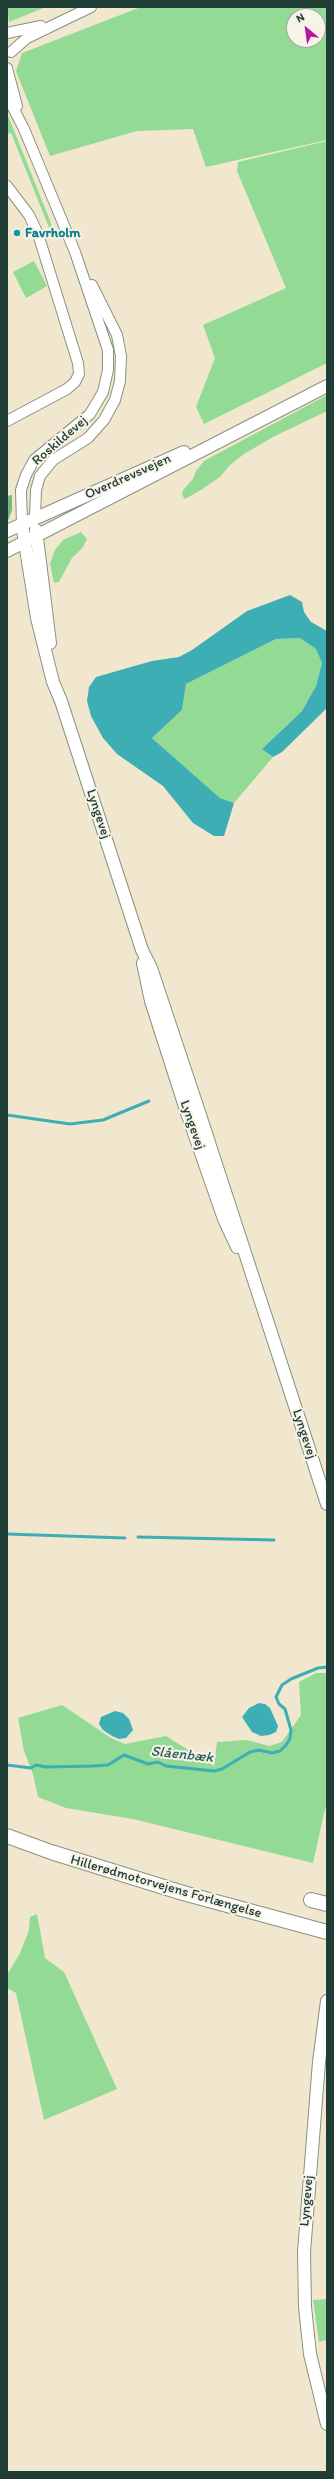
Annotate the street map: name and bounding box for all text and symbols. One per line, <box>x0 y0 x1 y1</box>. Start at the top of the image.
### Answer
north arrow <box>286 8 326 48</box>
text: N <box>294 10 307 25</box>
place label: Favrholm <box>25 225 80 241</box>
marker: Favrholm <box>12 228 22 238</box>
street label: Roskildevej <box>29 413 91 469</box>
street label: Overdrevsvejen <box>82 451 174 503</box>
street label: Lyngevej <box>82 787 114 841</box>
street label: Lyngevej <box>176 1098 208 1152</box>
street label: Lyngevej <box>288 1407 320 1461</box>
water label: Slåenbæk <box>150 1743 214 1767</box>
street label: Hillerødmotorvejens Forlængelse <box>68 1852 264 1922</box>
street label: Lyngevej <box>296 2175 318 2227</box>

